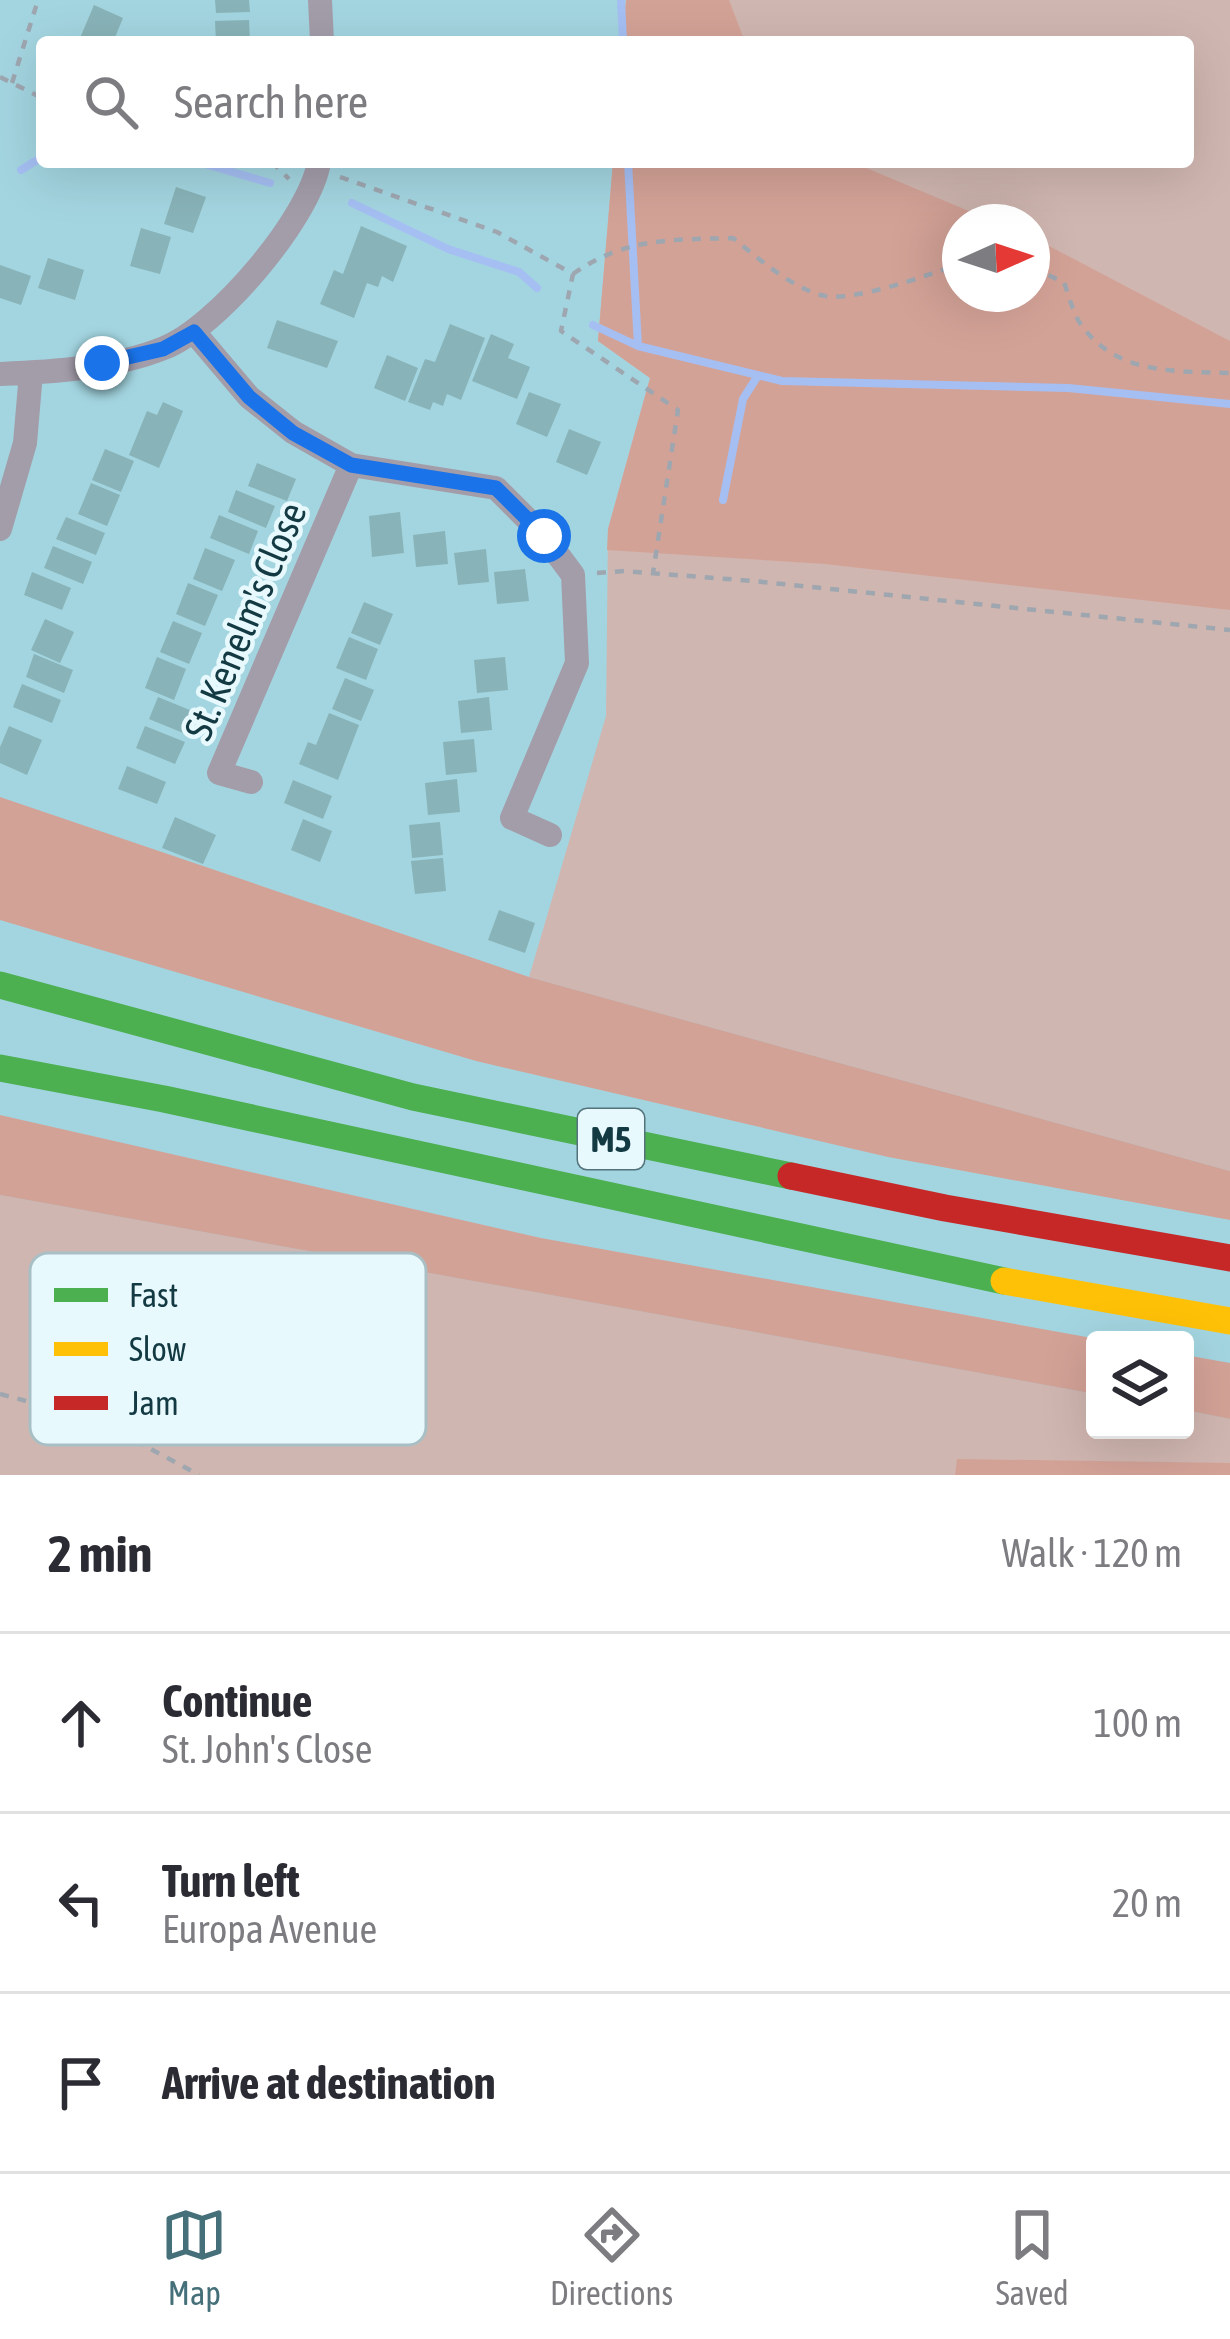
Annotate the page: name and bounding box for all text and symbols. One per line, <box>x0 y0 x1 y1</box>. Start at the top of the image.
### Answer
search box <box>36 36 1194 168</box>
icon: search <box>78 69 144 135</box>
text: Search here <box>174 76 368 128</box>
north arrow <box>942 204 1050 312</box>
route end <box>75 336 129 390</box>
street label: St. Kenelm's Close <box>175 496 315 746</box>
route start <box>517 509 571 563</box>
road number: M5 <box>578 1109 644 1169</box>
legend <box>30 1253 426 1445</box>
text: Fast <box>129 1276 178 1314</box>
text: Slow <box>129 1330 186 1368</box>
map controls <box>1086 1331 1194 1439</box>
button: layers <box>1086 1331 1194 1439</box>
text: Jam <box>129 1384 179 1422</box>
text: 2 min <box>48 1524 152 1583</box>
text: Walk · 120 m <box>1002 1531 1182 1575</box>
text: Continue <box>162 1675 313 1727</box>
icon: ahead <box>48 1690 114 1756</box>
text: 100 m <box>1094 1701 1182 1745</box>
text: St. John's Close <box>162 1727 373 1771</box>
text: Turn left <box>162 1855 300 1907</box>
icon: left <box>48 1870 114 1936</box>
text: 20 m <box>1112 1881 1182 1925</box>
text: Europa Avenue <box>162 1907 377 1951</box>
icon: arrive <box>48 2050 114 2116</box>
text: Arrive at destination <box>162 2057 496 2109</box>
tab: Map <box>161 2202 227 2312</box>
tab: Directions <box>550 2202 673 2312</box>
tab: Saved <box>996 2202 1069 2312</box>

